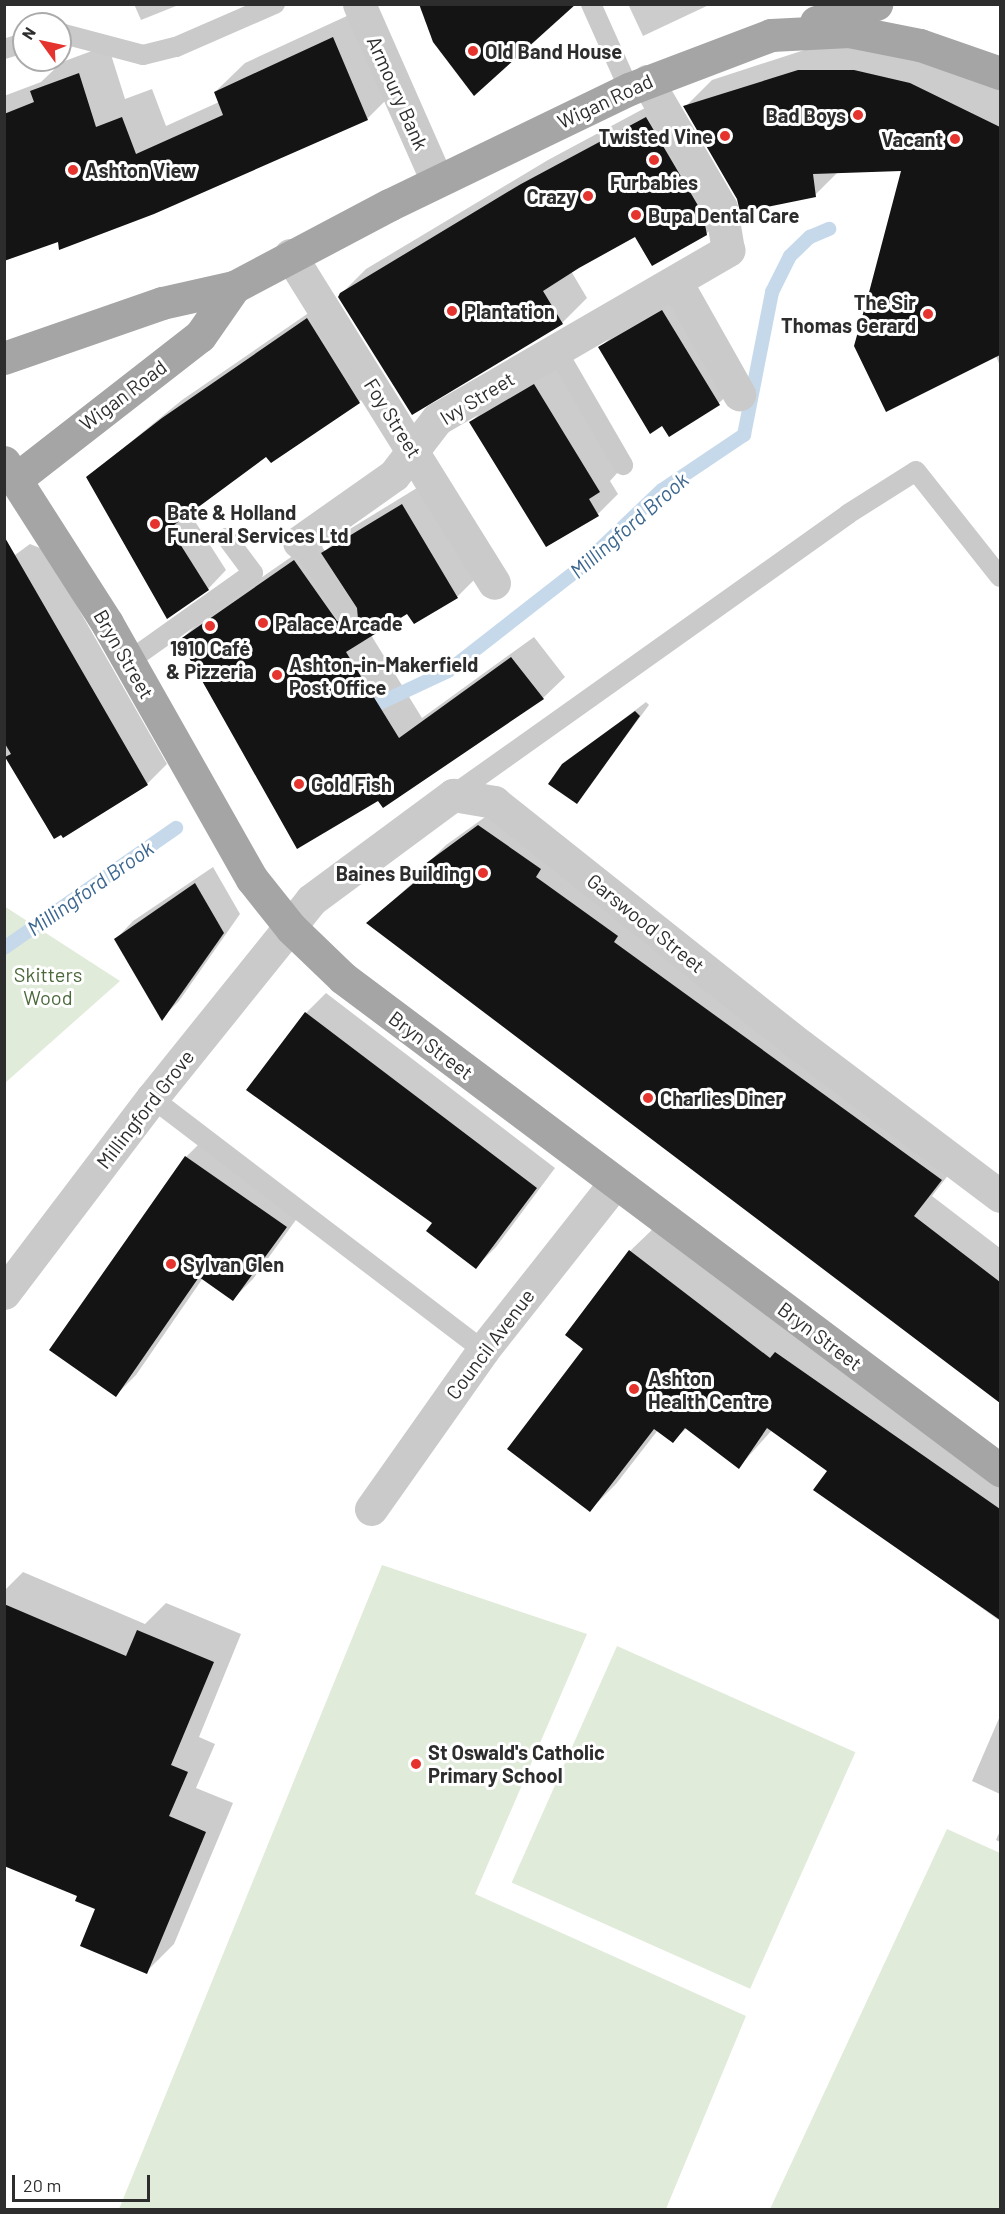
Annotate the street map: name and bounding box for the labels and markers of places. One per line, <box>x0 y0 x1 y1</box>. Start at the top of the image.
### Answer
place label: Old Band House <box>485 39 622 63</box>
marker: Old Band House <box>466 44 480 58</box>
place label: Bad Boys <box>765 103 846 127</box>
marker: Bad Boys <box>851 108 865 122</box>
place label: Twisted Vine <box>599 124 713 148</box>
place label: Vacant <box>881 127 943 151</box>
marker: Twisted Vine <box>718 129 732 143</box>
marker: Vacant <box>948 132 962 146</box>
marker: Furbabies <box>647 153 661 167</box>
place label: Ashton View <box>85 158 196 182</box>
marker: Ashton View <box>66 163 80 177</box>
place label: Furbabies <box>610 170 698 194</box>
place label: Crazy <box>526 184 576 208</box>
marker: Crazy <box>581 189 595 203</box>
place label: Bupa Dental Care <box>648 203 799 227</box>
marker: Bupa Dental Care <box>629 208 643 222</box>
place label: The Sir Thomas Gerard <box>781 290 916 337</box>
place label: Plantation <box>464 299 555 323</box>
marker: Plantation <box>445 304 459 318</box>
marker: The Sir Thomas Gerard <box>921 307 935 321</box>
place label: Bate & Holland Funeral Services Ltd <box>167 500 349 547</box>
marker: Bate & Holland Funeral Services Ltd <box>148 517 162 531</box>
place label: Palace Arcade <box>275 611 403 635</box>
marker: Palace Arcade <box>256 616 270 630</box>
marker: 1910 Café & Pizzeria <box>203 619 217 633</box>
place label: 1910 Café & Pizzeria <box>166 636 254 683</box>
place label: Ashton-in-Makerfield Post Office <box>289 652 478 699</box>
marker: Ashton-in-Makerfield Post Office <box>270 668 284 682</box>
place label: Gold Fish <box>311 772 392 796</box>
marker: Gold Fish <box>292 777 306 791</box>
place label: Baines Building <box>336 861 471 885</box>
marker: Baines Building <box>476 866 490 880</box>
place label: Charlies Diner <box>660 1086 783 1110</box>
marker: Charlies Diner <box>641 1091 655 1105</box>
place label: Sylvan Glen <box>183 1252 284 1276</box>
marker: Sylvan Glen <box>164 1257 178 1271</box>
place label: Ashton Health Centre <box>648 1366 769 1413</box>
marker: Ashton Health Centre <box>625 1380 643 1398</box>
place label: St Oswald's Catholic Primary School <box>428 1740 605 1787</box>
marker: St Oswald's Catholic Primary School <box>409 1757 423 1771</box>

